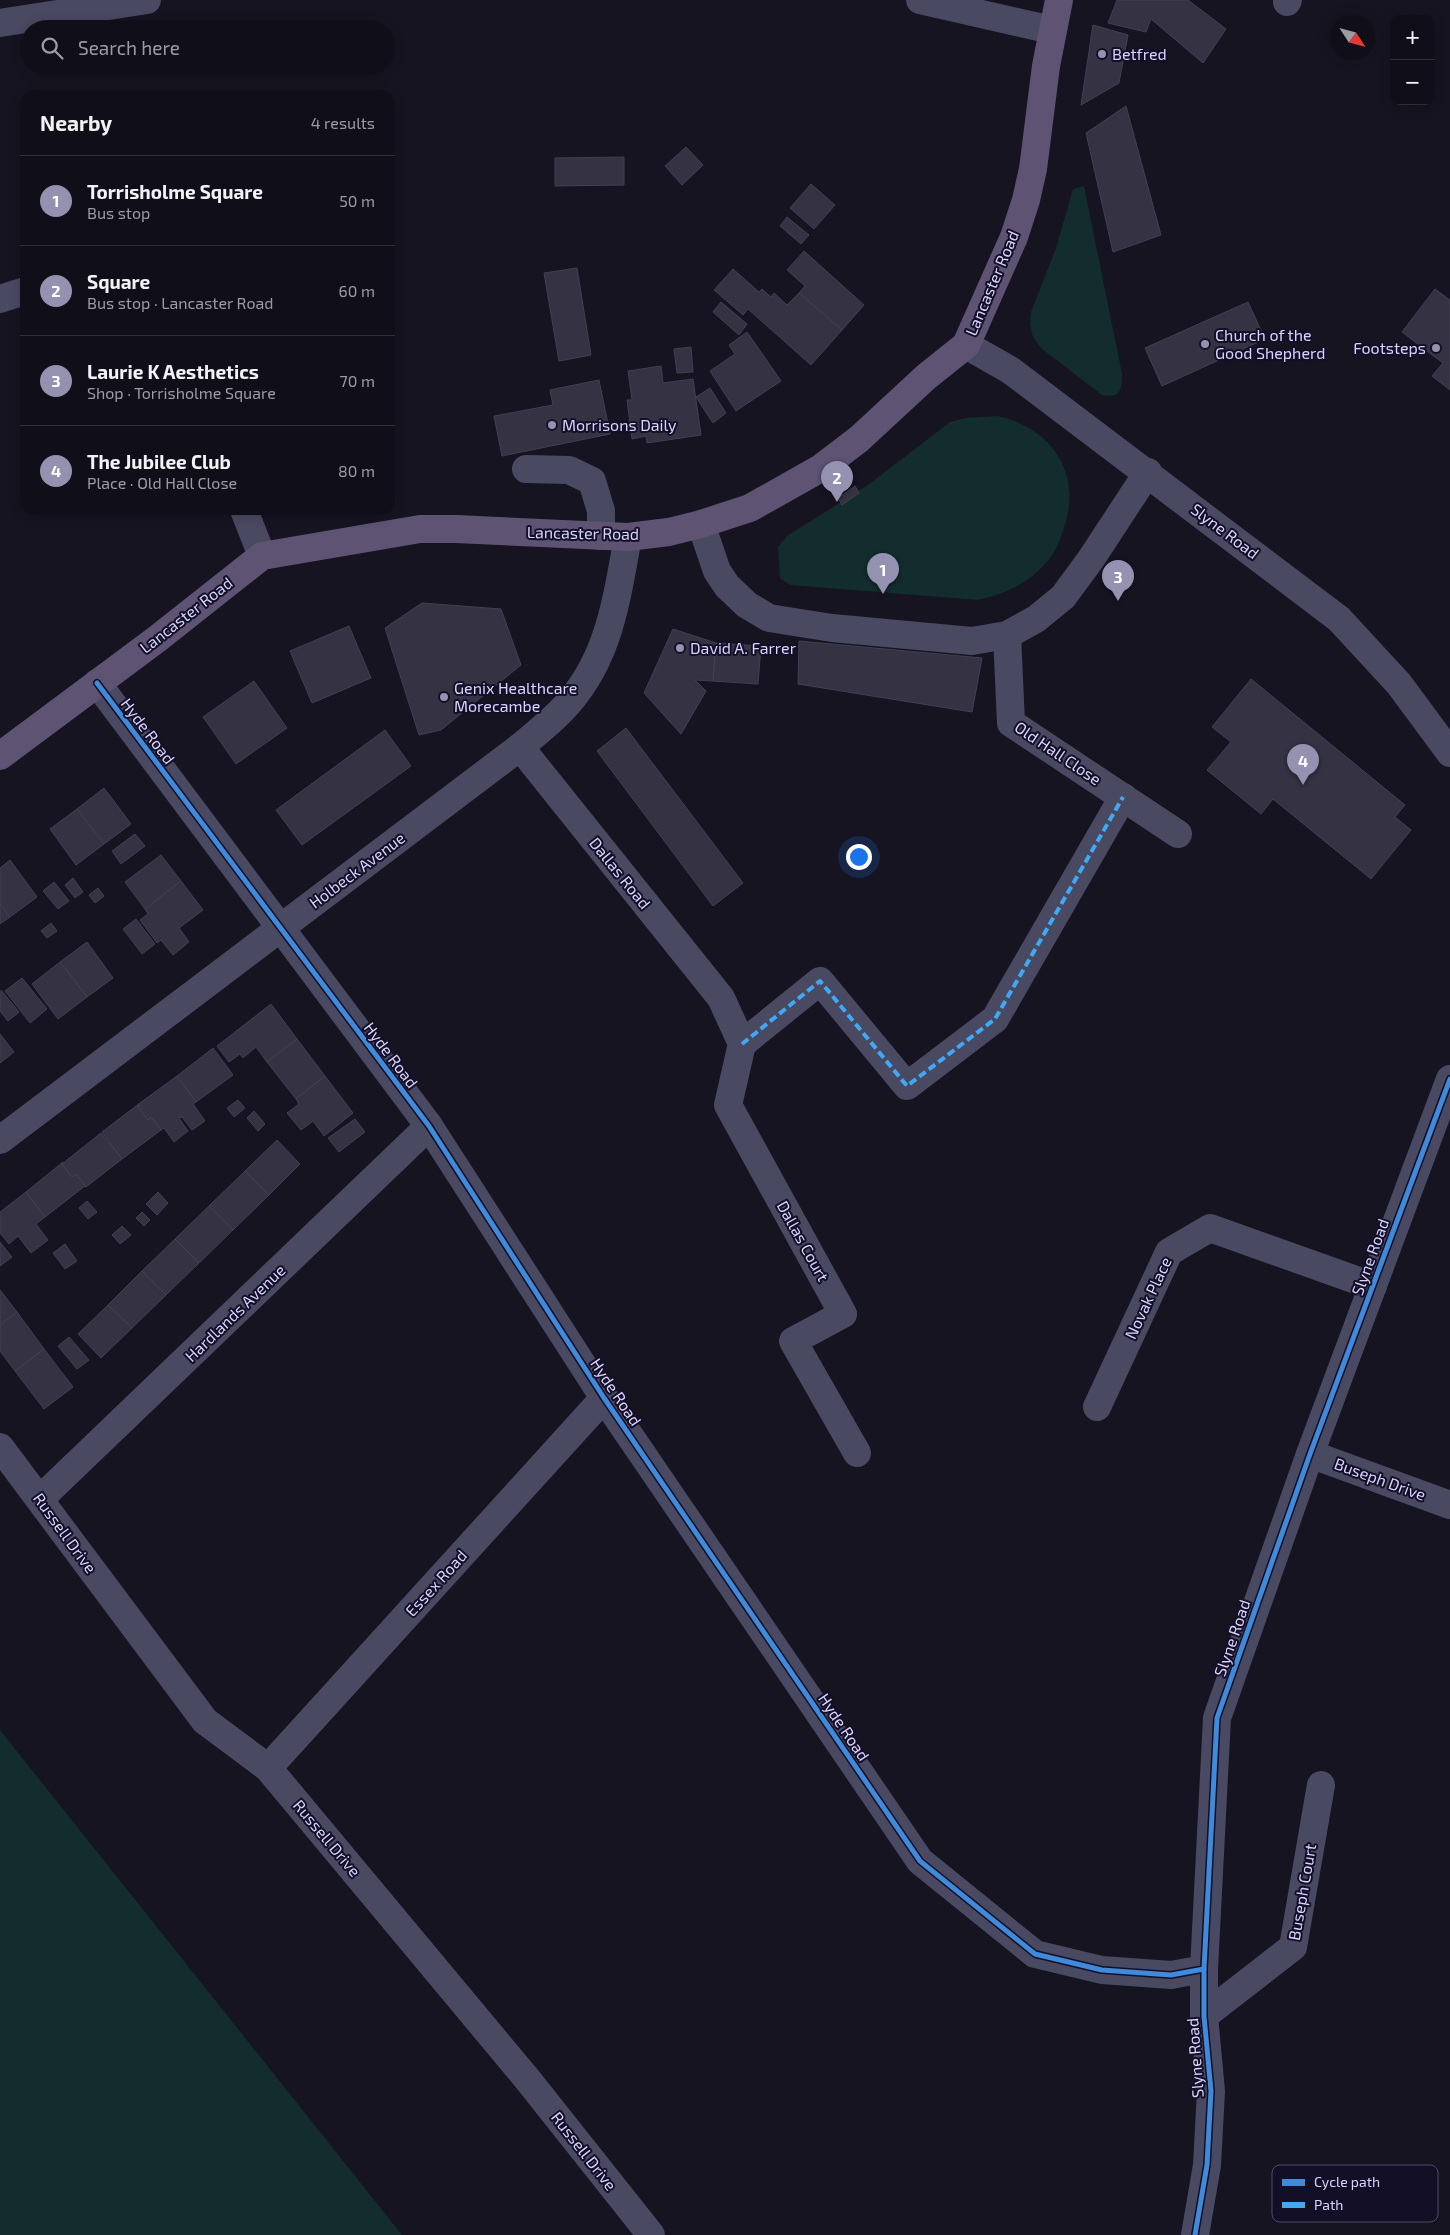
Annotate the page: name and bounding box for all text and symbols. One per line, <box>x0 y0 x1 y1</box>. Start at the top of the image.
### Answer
north arrow <box>1330 15 1375 60</box>
map controls <box>1390 15 1435 105</box>
button: + <box>1390 15 1435 60</box>
search box <box>20 20 395 75</box>
icon: search <box>38 34 66 62</box>
text: Search here <box>78 36 180 59</box>
place label: Betfred <box>1112 44 1167 63</box>
marker: Betfred <box>1096 48 1108 60</box>
button: − <box>1390 60 1435 105</box>
text: Nearby <box>40 110 112 135</box>
text: 4 results <box>311 113 375 132</box>
text: Torrisholme Square <box>87 180 263 203</box>
text: 1 <box>53 191 59 210</box>
text: 50 m <box>339 191 375 210</box>
text: Bus stop <box>87 203 150 222</box>
street label: Lancaster Road <box>961 227 1022 338</box>
text: Square <box>87 270 150 293</box>
text: 2 <box>51 281 61 300</box>
text: 60 m <box>339 281 375 300</box>
text: Bus stop · Lancaster Road <box>87 293 273 312</box>
place label: Church of the Good Shepherd <box>1215 325 1325 362</box>
marker: Church of the Good Shepherd <box>1199 338 1211 350</box>
place label: Footsteps <box>1353 338 1426 357</box>
marker: Footsteps <box>1430 342 1442 354</box>
text: Laurie K Aesthetics <box>87 360 259 383</box>
text: 3 <box>51 371 61 390</box>
text: 70 m <box>340 371 375 390</box>
text: Shop · Torrisholme Square <box>87 383 276 402</box>
place label: Morrisons Daily <box>562 415 677 434</box>
marker: Morrisons Daily <box>546 419 558 431</box>
text: The Jubilee Club <box>87 450 231 473</box>
text: 4 <box>51 461 61 480</box>
text: 80 m <box>338 461 375 480</box>
pin: 2 <box>821 461 853 502</box>
text: Place · Old Hall Close <box>87 473 237 492</box>
street label: Slyne Road <box>1188 499 1263 562</box>
street label: Lancaster Road <box>527 522 639 543</box>
pin: 1 <box>867 553 899 594</box>
pin: 3 <box>1102 560 1134 601</box>
street label: Lancaster Road <box>136 573 236 657</box>
place label: David A. Farrer <box>690 638 797 657</box>
marker: David A. Farrer <box>674 642 686 654</box>
place label: Genix Healthcare Morecambe <box>454 678 577 715</box>
marker: Genix Healthcare Morecambe <box>438 691 450 703</box>
street label: Hyde Road <box>118 694 179 767</box>
street label: Old Hall Close <box>1012 717 1105 788</box>
pin: 4 <box>1287 744 1319 785</box>
street label: Holbeck Avenue <box>305 827 408 912</box>
street label: Dallas Road <box>586 833 655 912</box>
your location <box>846 844 872 870</box>
street label: Hyde Road <box>361 1018 422 1091</box>
street label: Dallas Court <box>773 1197 833 1284</box>
street label: Slyne Road <box>1347 1216 1392 1298</box>
street label: Novak Place <box>1120 1254 1175 1342</box>
street label: Hardlands Avenue <box>181 1260 289 1365</box>
street label: Hyde Road <box>587 1354 646 1429</box>
street label: Buseph Drive <box>1332 1453 1428 1504</box>
street label: Russell Drive <box>30 1489 101 1577</box>
street label: Essex Road <box>401 1546 470 1620</box>
street label: Slyne Road <box>1209 1597 1254 1679</box>
street label: Hyde Road <box>815 1689 874 1764</box>
street label: Russell Drive <box>290 1795 365 1880</box>
street label: Buseph Court <box>1284 1842 1319 1942</box>
street label: Slyne Road <box>1182 2017 1207 2099</box>
street label: Russell Drive <box>548 2108 621 2194</box>
legend <box>1272 2165 1438 2222</box>
text: Cycle path <box>1314 2173 1380 2190</box>
text: Path <box>1314 2196 1343 2213</box>

